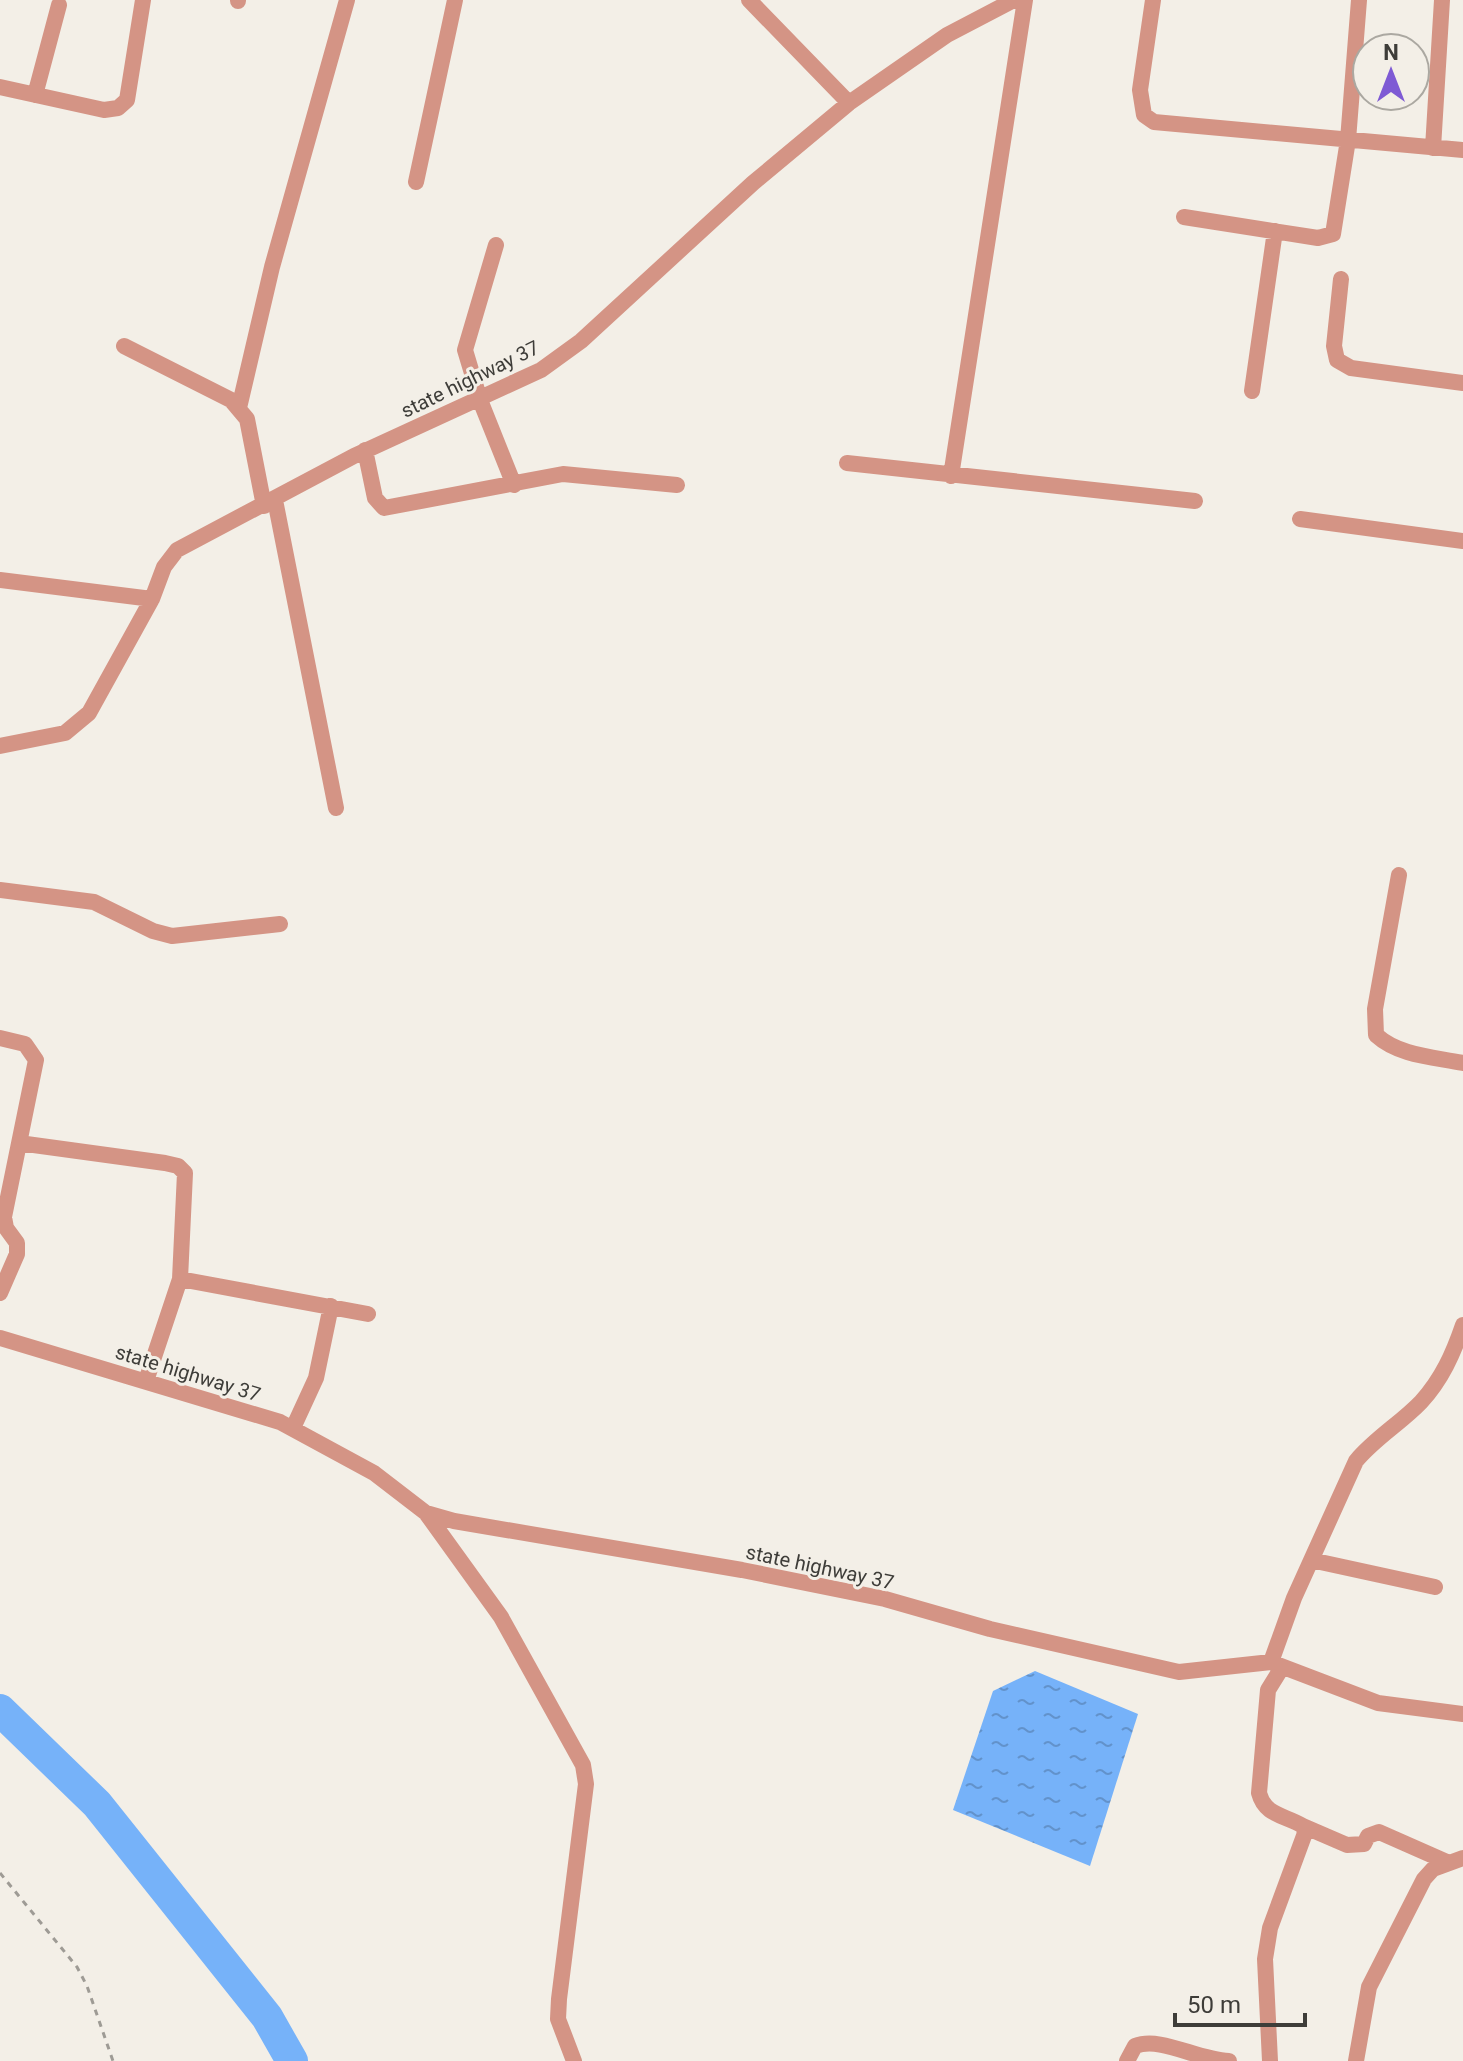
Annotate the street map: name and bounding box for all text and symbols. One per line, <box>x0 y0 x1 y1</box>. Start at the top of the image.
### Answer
north arrow <box>1351 32 1431 112</box>
text: N <box>1383 40 1399 65</box>
street label: state highway 37 <box>397 335 543 423</box>
street label: state highway 37 <box>112 1340 264 1406</box>
street label: state highway 37 <box>744 1540 896 1594</box>
scale bar <box>1175 1977 1305 2027</box>
text: 50 m <box>1187 1991 1241 2019</box>

